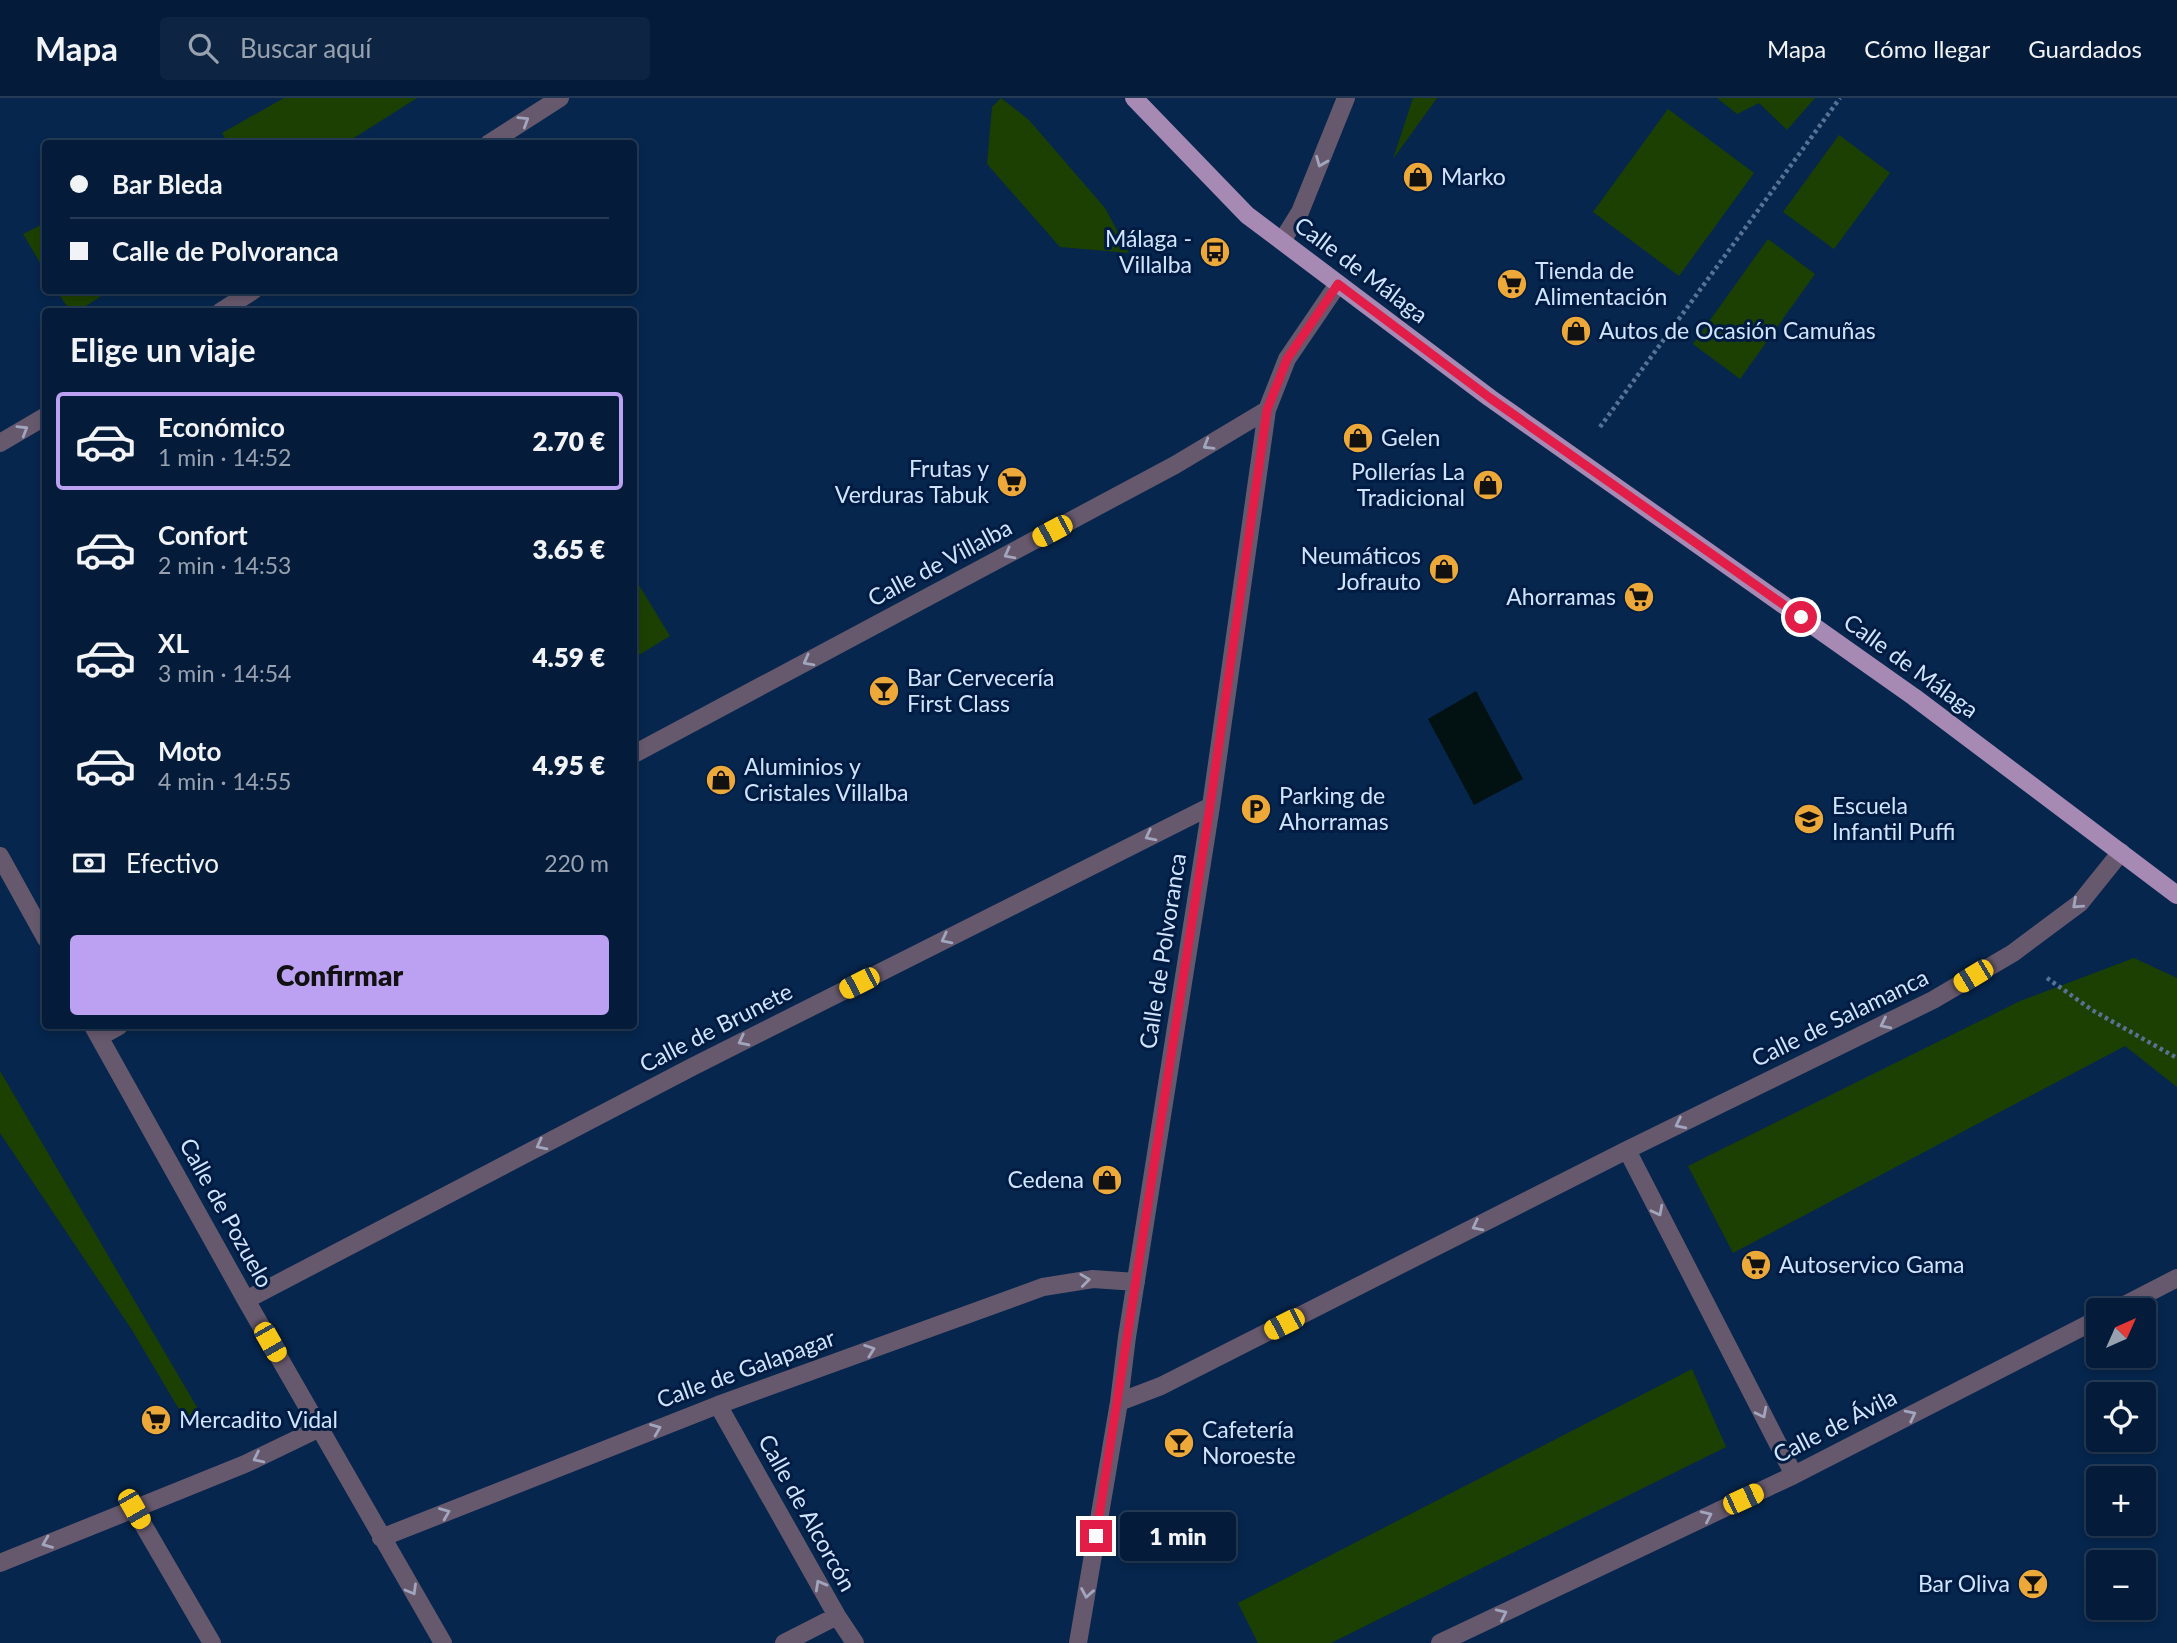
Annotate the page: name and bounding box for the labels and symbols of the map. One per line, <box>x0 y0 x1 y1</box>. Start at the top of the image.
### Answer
one-way arrow <box>516 116 529 129</box>
one-way arrow <box>1316 155 1330 167</box>
shop icon: Marko <box>1401 160 1435 194</box>
place label: Marko <box>1441 162 1506 190</box>
street label: Calle de Málaga <box>1290 210 1434 328</box>
place label: Málaga - Villalba <box>1105 224 1192 278</box>
bus stop icon: Málaga - Villalba <box>1198 235 1232 269</box>
place label: Tienda de Alimentación <box>1535 256 1667 310</box>
supermarket icon: Tienda de Alimentación <box>1495 267 1529 301</box>
shop icon: Autos de Ocasión Camuñas <box>1559 314 1593 348</box>
place label: Autos de Ocasión Camuñas <box>1599 316 1876 344</box>
shop icon: Gelen <box>1341 421 1375 455</box>
place label: Gelen <box>1381 423 1440 451</box>
one-way arrow <box>15 425 28 438</box>
one-way arrow <box>1203 437 1216 450</box>
place label: Frutas y Verduras Tabuk <box>835 454 989 508</box>
place label: Pollerías La Tradicional <box>1351 457 1465 511</box>
supermarket icon: Frutas y Verduras Tabuk <box>995 465 1029 499</box>
shop icon: Pollerías La Tradicional <box>1471 468 1505 502</box>
street label: Calle de Villalba <box>863 512 1016 612</box>
car <box>1029 512 1076 550</box>
place label: Neumáticos Jofrauto <box>1301 541 1421 595</box>
one-way arrow <box>1004 546 1016 559</box>
shop icon: Neumáticos Jofrauto <box>1427 552 1461 586</box>
supermarket icon: Ahorramas <box>1622 580 1656 614</box>
place label: Ahorramas <box>1506 582 1616 610</box>
route start <box>1785 601 1817 633</box>
street label: Calle de Málaga <box>1839 607 1984 723</box>
one-way arrow <box>803 653 815 666</box>
place label: Bar Cervecería First Class <box>907 663 1054 717</box>
bar icon: Bar Cervecería First Class <box>867 674 901 708</box>
place label: Aluminios y Cristales Villalba <box>744 752 909 806</box>
shop icon: Aluminios y Cristales Villalba <box>704 763 738 797</box>
place label: Parking de Ahorramas <box>1279 781 1389 835</box>
place label: Escuela Infantil Puffi <box>1832 791 1955 845</box>
parking icon: Parking de Ahorramas <box>1239 792 1273 826</box>
school or university icon: Escuela Infantil Puffi <box>1792 802 1826 836</box>
one-way arrow <box>1144 828 1157 842</box>
street label: Calle de Polvoranca <box>1133 851 1191 1051</box>
one-way arrow <box>2072 896 2085 908</box>
one-way arrow <box>941 930 953 944</box>
car <box>1950 956 1997 996</box>
street label: Calle de Salamanca <box>1747 962 1932 1072</box>
car <box>836 964 883 1002</box>
street label: Calle de Brunete <box>635 977 797 1078</box>
one-way arrow <box>1880 1015 1892 1029</box>
one-way arrow <box>738 1033 750 1047</box>
one-way arrow <box>1675 1115 1687 1129</box>
street label: Calle de Pozuelo <box>174 1133 279 1292</box>
one-way arrow <box>536 1137 548 1150</box>
shop icon: Cedena <box>1090 1163 1124 1197</box>
place label: Cedena <box>1007 1165 1084 1193</box>
one-way arrow <box>1650 1204 1663 1216</box>
one-way arrow <box>1472 1217 1484 1231</box>
supermarket icon: Autoservico Gama <box>1739 1248 1773 1282</box>
place label: Autoservico Gama <box>1779 1250 1964 1278</box>
one-way arrow <box>1080 1273 1091 1288</box>
north arrow <box>2086 1298 2156 1368</box>
car <box>1261 1305 1308 1343</box>
car <box>251 1319 290 1365</box>
street label: Calle de Galapagar <box>653 1323 839 1413</box>
one-way arrow <box>863 1344 875 1358</box>
street label: Calle de Ávila <box>1768 1382 1901 1468</box>
supermarket icon: Mercadito Vidal <box>139 1403 173 1437</box>
place label: Mercadito Vidal <box>179 1405 338 1433</box>
one-way arrow <box>1753 1406 1767 1418</box>
one-way arrow <box>1904 1410 1916 1423</box>
place label: Cafetería Noroeste <box>1202 1415 1296 1469</box>
one-way arrow <box>650 1424 662 1438</box>
bar icon: Cafetería Noroeste <box>1162 1426 1196 1460</box>
street label: Calle de Alcorcón <box>753 1429 863 1596</box>
one-way arrow <box>253 1449 265 1463</box>
car <box>1720 1481 1767 1517</box>
car <box>115 1486 154 1532</box>
one-way arrow <box>438 1508 450 1522</box>
one-way arrow <box>1700 1511 1712 1525</box>
callout: 1 min <box>1120 1512 1236 1560</box>
route end <box>1080 1520 1112 1552</box>
one-way arrow <box>42 1535 55 1549</box>
bar icon: Bar Oliva <box>2016 1567 2050 1601</box>
place label: Bar Oliva <box>1918 1569 2010 1597</box>
one-way arrow <box>815 1580 828 1593</box>
one-way arrow <box>404 1583 417 1596</box>
one-way arrow <box>1080 1587 1095 1599</box>
one-way arrow <box>1494 1608 1507 1622</box>

